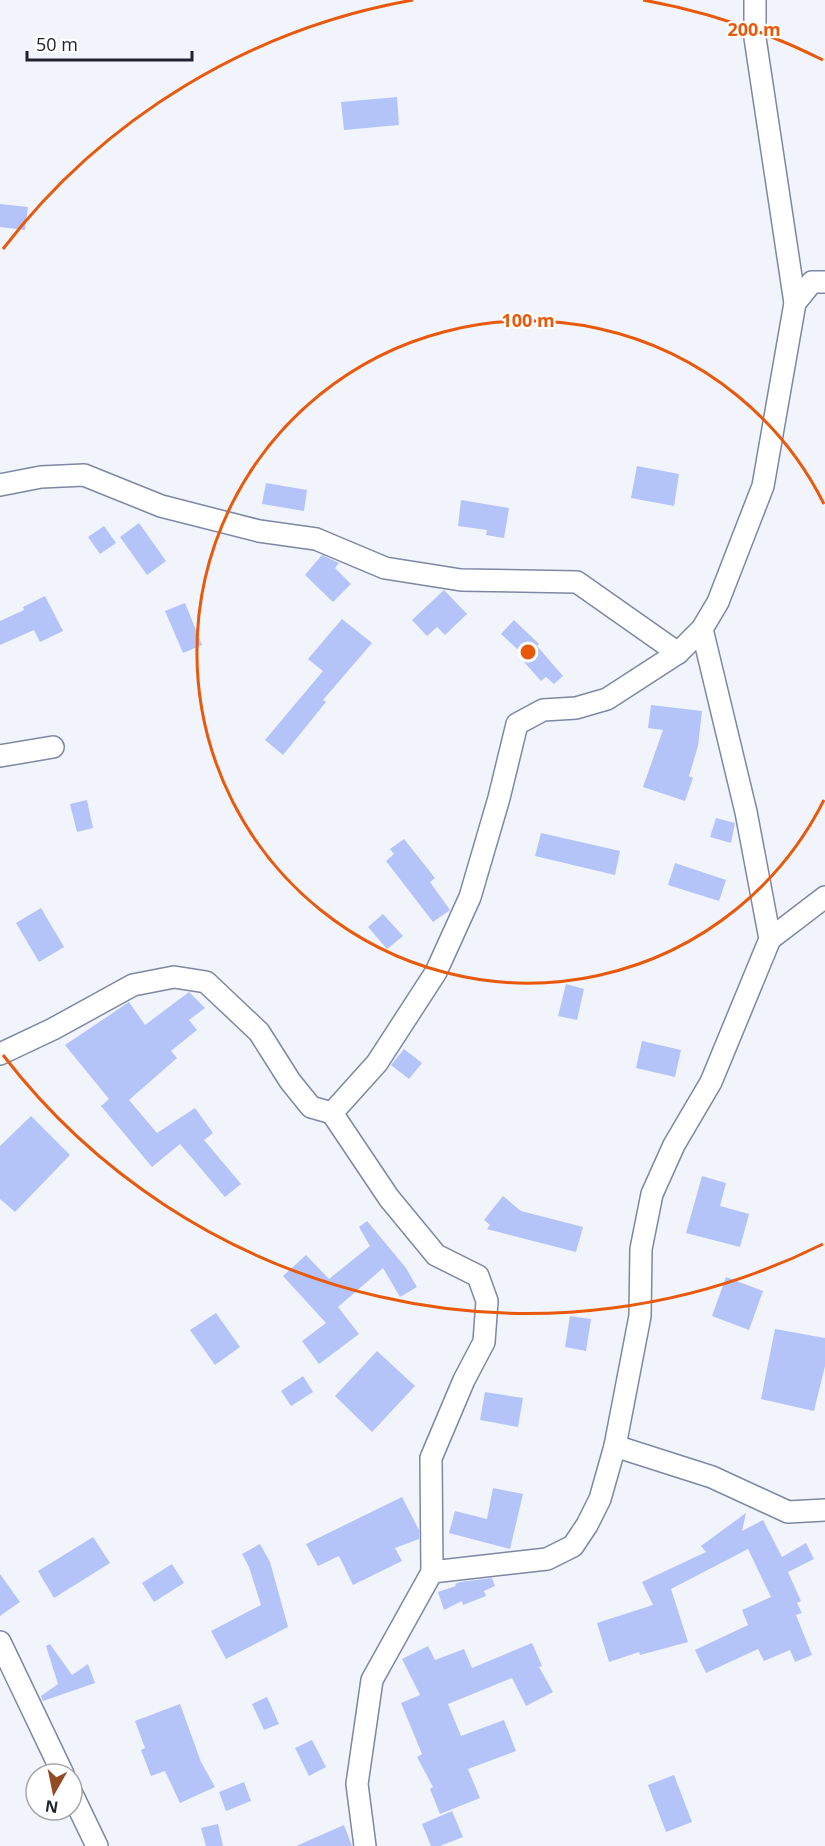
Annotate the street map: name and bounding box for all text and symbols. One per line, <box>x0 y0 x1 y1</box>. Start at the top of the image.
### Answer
text: 200 m <box>727 17 781 41</box>
scale bar <box>27 24 192 62</box>
text: 50 m <box>36 32 78 56</box>
text: 100 m <box>501 308 555 332</box>
centre of rings <box>518 642 538 662</box>
north arrow <box>24 1762 84 1822</box>
text: N <box>44 1795 60 1819</box>

